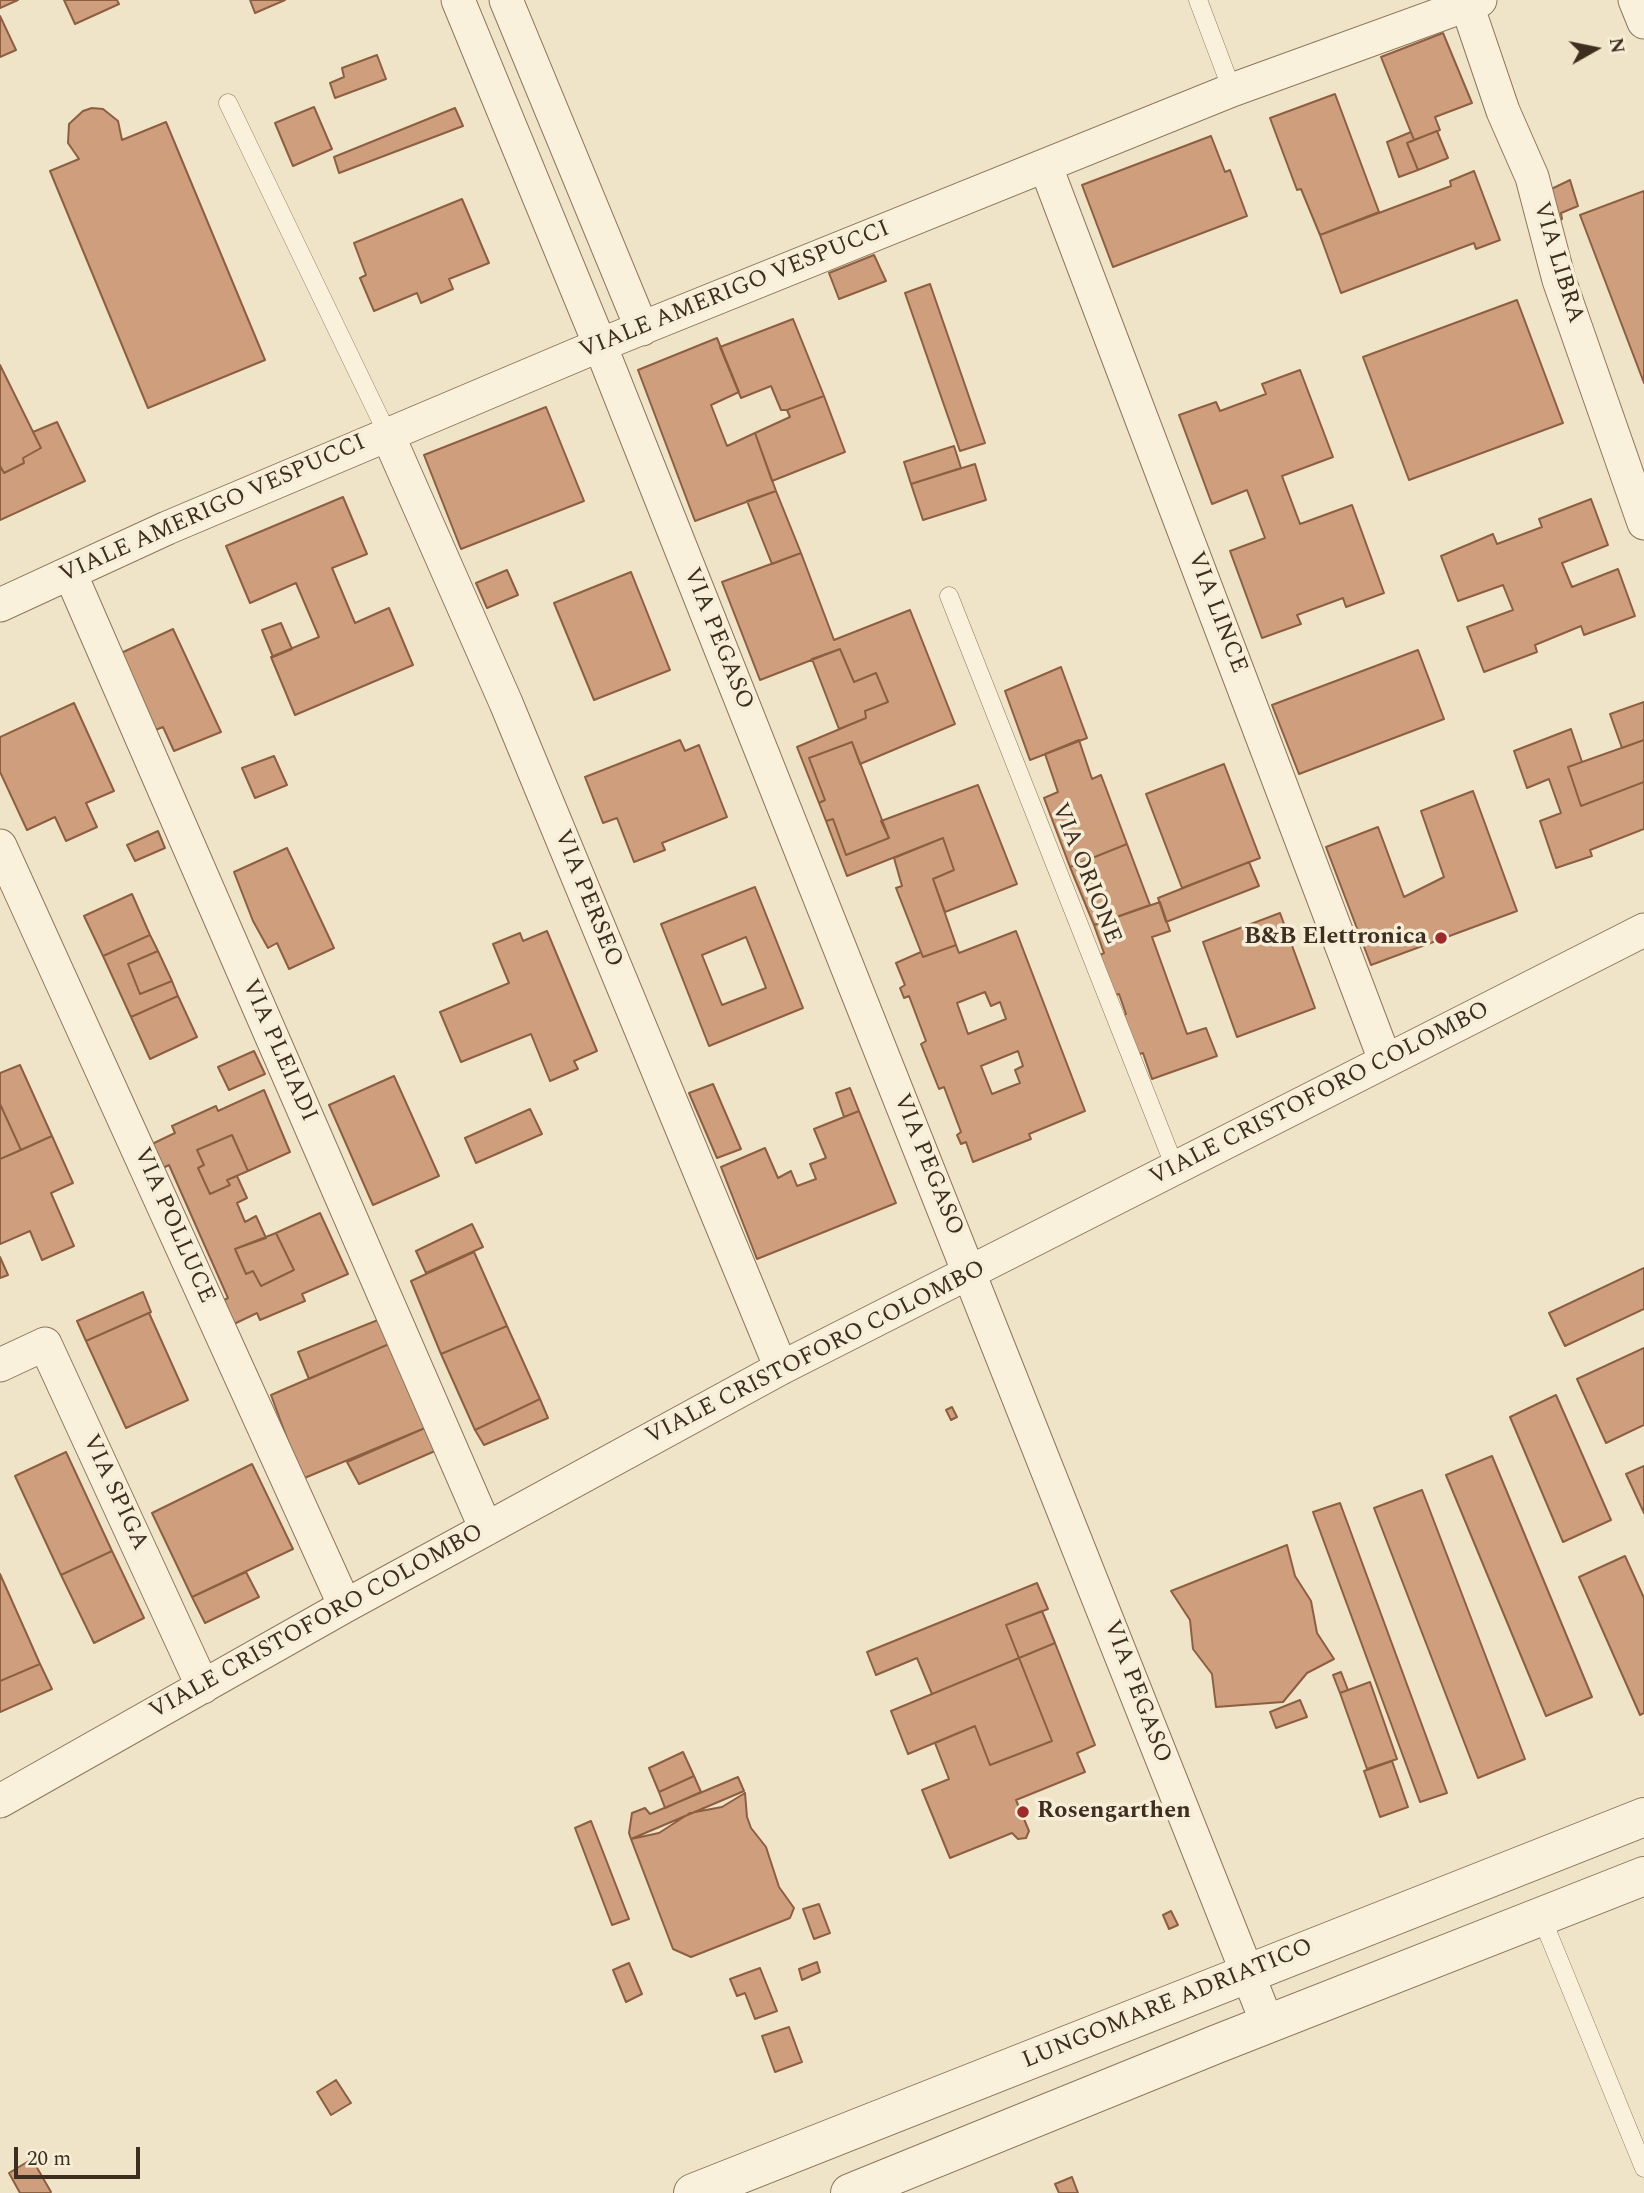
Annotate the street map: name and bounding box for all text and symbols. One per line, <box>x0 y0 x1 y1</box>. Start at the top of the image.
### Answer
north arrow <box>1560 14 1630 84</box>
text: N <box>1601 36 1632 56</box>
street label: VIA LIBRA <box>1525 199 1589 327</box>
street label: VIALE AMERIGO VESPUCCI <box>576 215 894 367</box>
street label: VIALE AMERIGO VESPUCCI <box>55 429 371 591</box>
street label: VIA LINCE <box>1180 548 1252 678</box>
street label: VIA PEGASO <box>676 564 758 714</box>
street label: VIA ORIONE <box>1044 799 1126 949</box>
street label: VIA PERSEO <box>546 826 628 972</box>
place label: B&B Elettronica <box>1244 924 1427 952</box>
marker: B&B Elettronica <box>1433 930 1449 946</box>
street label: VIA PLEIADI <box>234 976 322 1126</box>
street label: VIALE CRISTOFORO COLOMBO <box>1145 997 1495 1193</box>
street label: VIA PEGASO <box>886 1090 968 1240</box>
street label: VIA POLLUCE <box>126 1144 220 1308</box>
street label: VIALE CRISTOFORO COLOMBO <box>641 1256 991 1452</box>
street label: VIA SPIGA <box>75 1431 153 1555</box>
street label: VIALE CRISTOFORO COLOMBO <box>145 1519 489 1727</box>
street label: VIA PEGASO <box>1096 1617 1176 1767</box>
place label: Rosengarthen <box>1037 1798 1191 1826</box>
marker: Rosengarthen <box>1015 1804 1031 1820</box>
street label: LUNGOMARE ADRIATICO <box>1019 1933 1317 2077</box>
scale bar <box>18 2134 144 2178</box>
text: 20 m <box>27 2143 71 2175</box>

